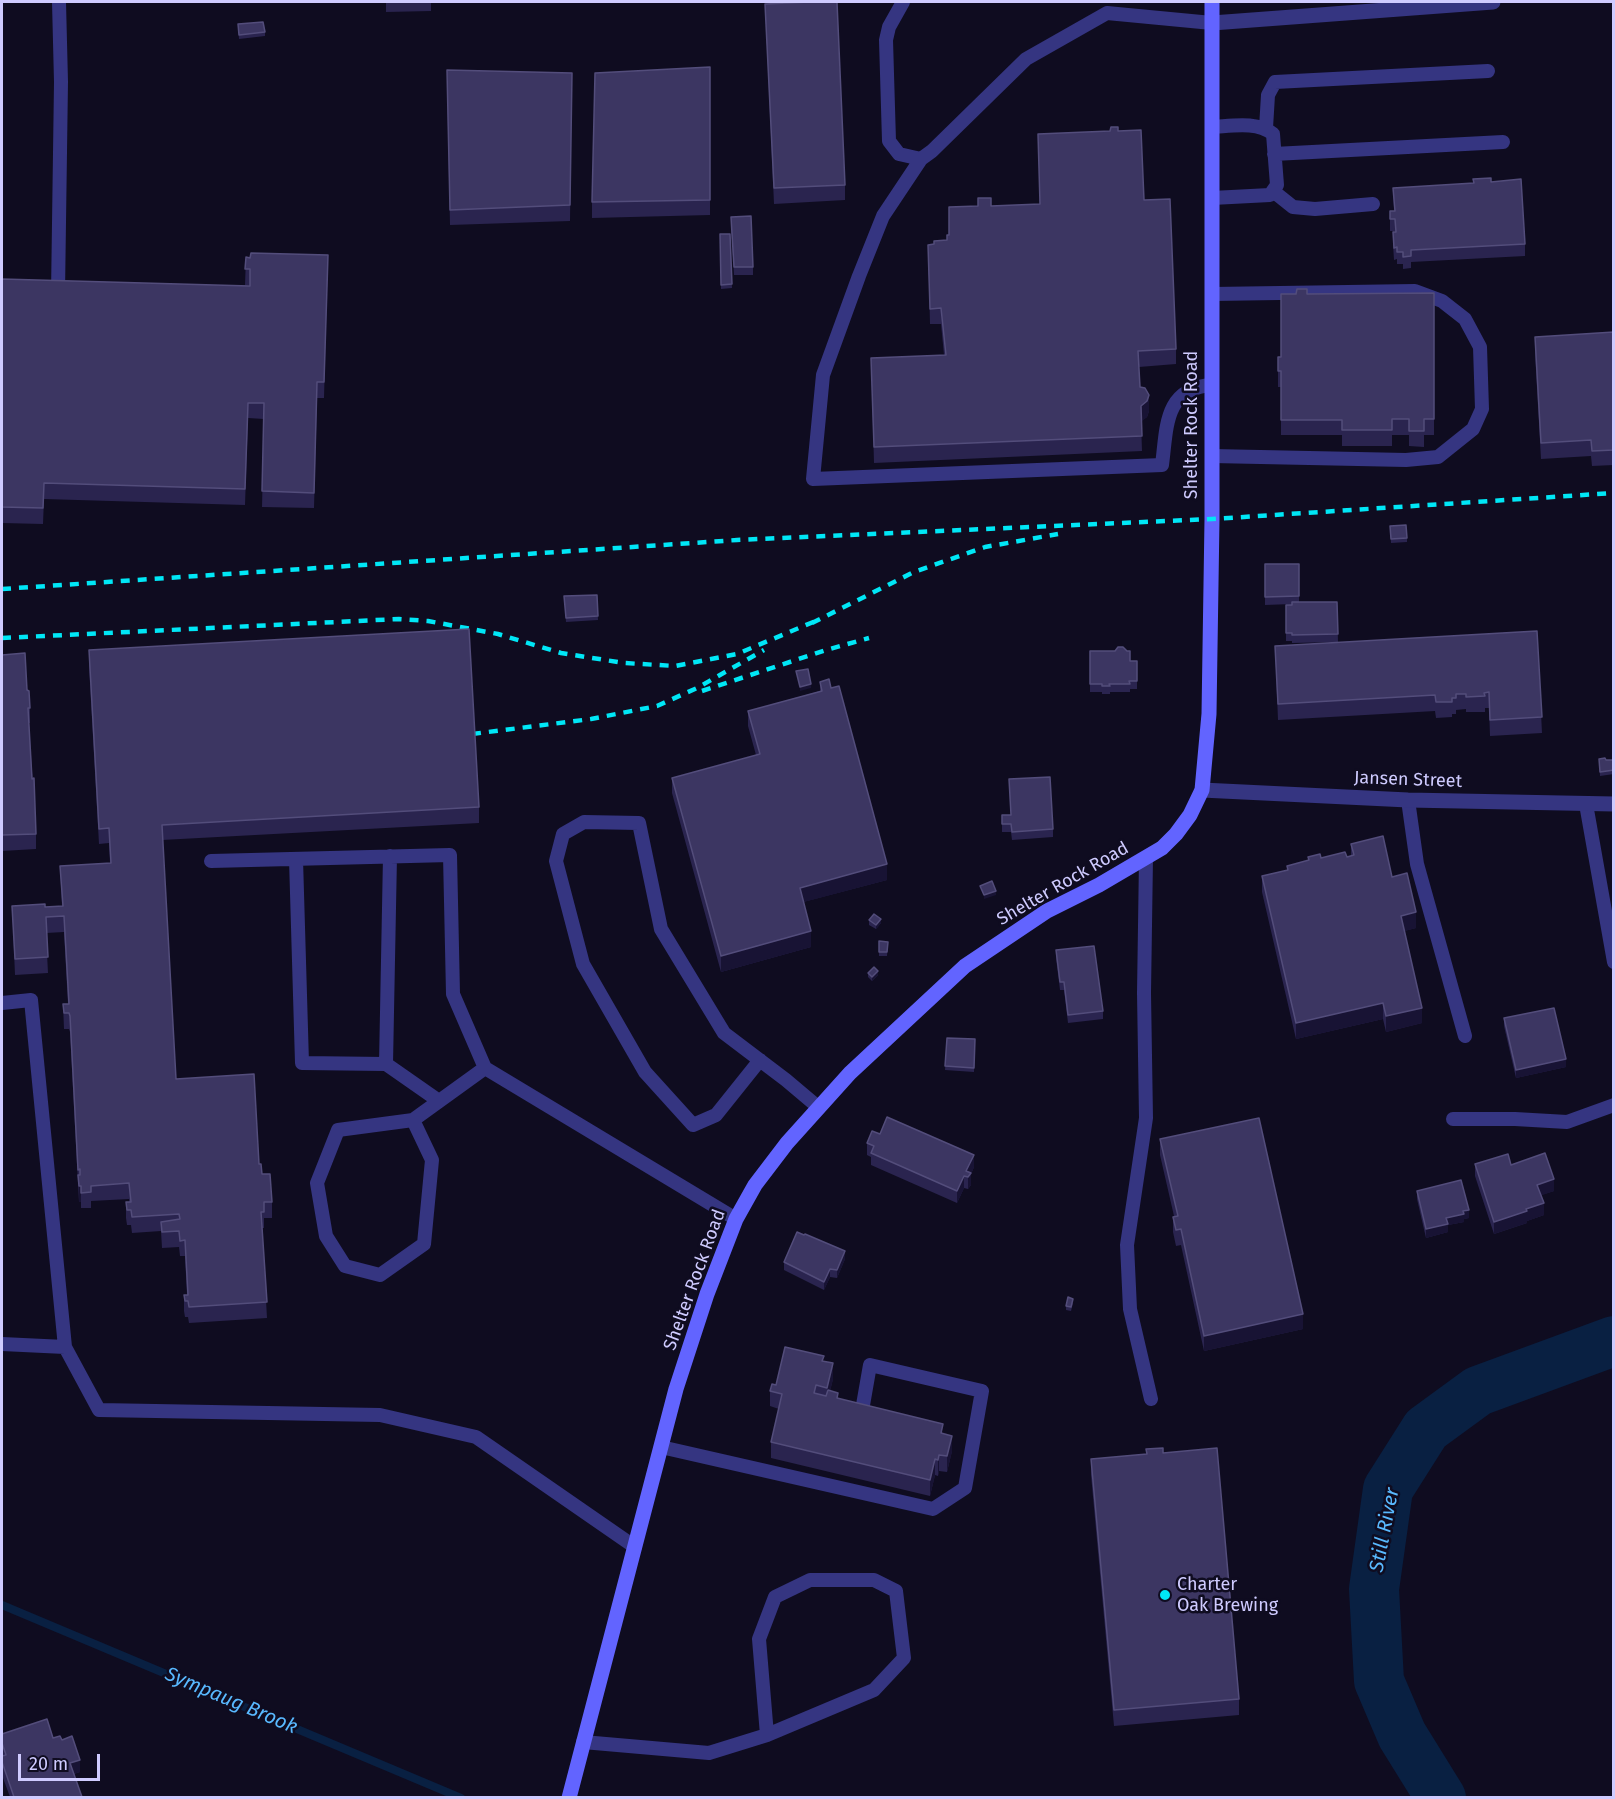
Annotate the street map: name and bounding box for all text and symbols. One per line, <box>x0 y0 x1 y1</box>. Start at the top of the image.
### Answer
street label: Shelter Rock Road <box>1181 351 1203 499</box>
street label: Jansen Street <box>1354 767 1462 793</box>
street label: Shelter Rock Road <box>993 838 1133 930</box>
street label: Shelter Rock Road <box>659 1207 731 1353</box>
water label: Still River <box>1365 1486 1405 1574</box>
place label: Charter Oak Brewing <box>1177 1574 1278 1616</box>
marker: Charter Oak Brewing <box>1158 1588 1172 1602</box>
water label: Sympaug Brook <box>161 1662 301 1740</box>
scale bar <box>21 1742 104 1780</box>
text: 20 m <box>29 1753 68 1775</box>

